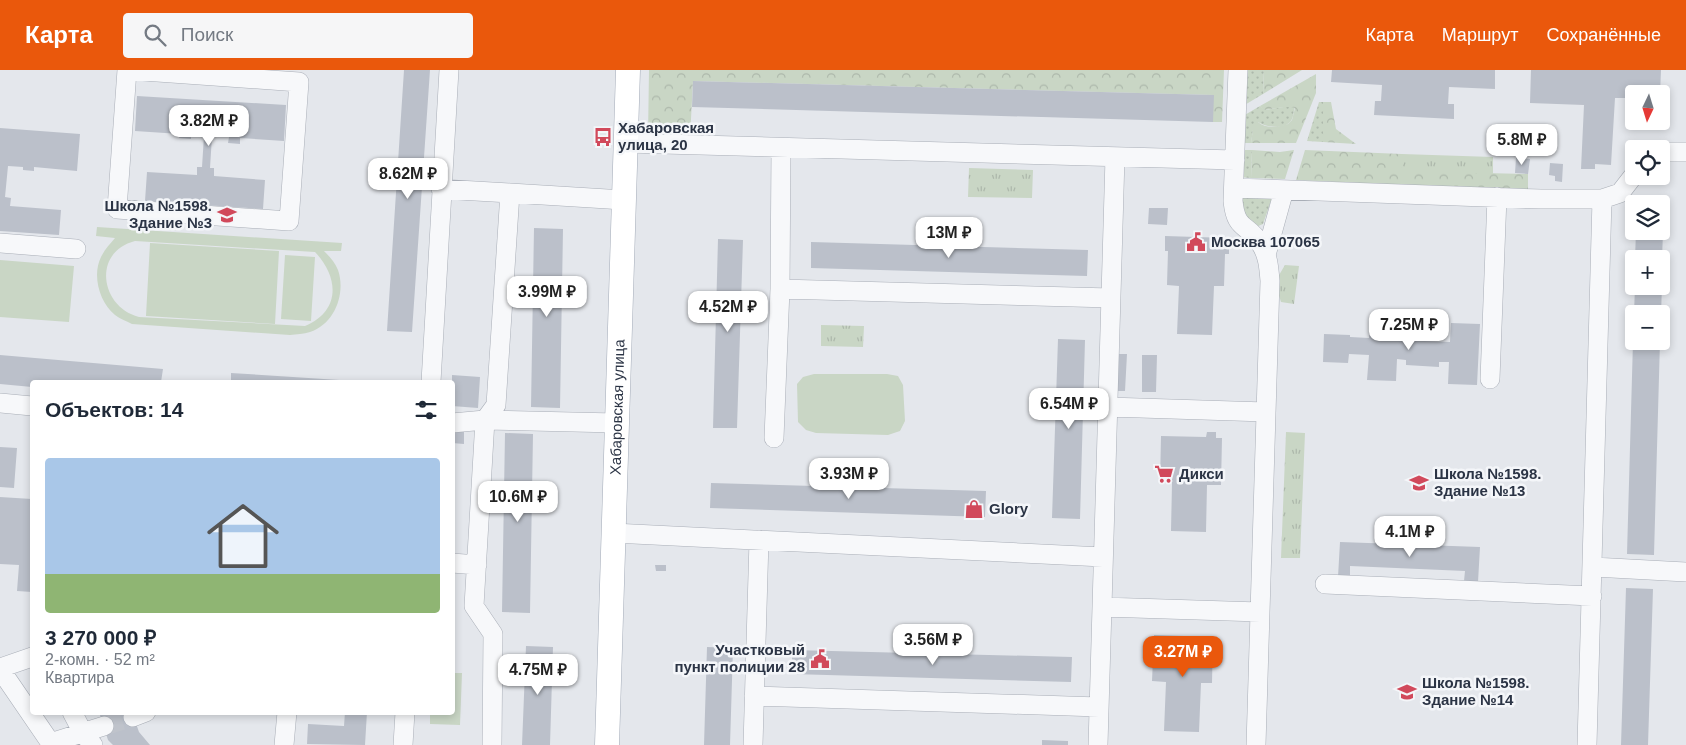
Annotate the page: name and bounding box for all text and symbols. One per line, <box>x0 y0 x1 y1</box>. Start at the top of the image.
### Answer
search box <box>123 13 473 58</box>
text: Карта <box>25 21 93 48</box>
icon: search <box>141 21 169 49</box>
text: Поиск <box>181 24 233 45</box>
text: Карта <box>1366 25 1414 45</box>
text: Маршрут <box>1442 25 1518 45</box>
text: Сохранённые <box>1546 25 1661 45</box>
north arrow <box>1625 85 1670 130</box>
map controls <box>1625 85 1670 350</box>
pin: 3.82M ₽ <box>163 104 255 147</box>
text: 3.82M ₽ <box>180 112 238 129</box>
place label: Хабаровская улица, 20 <box>618 119 714 153</box>
pin: 5.8M ₽ <box>1481 124 1563 166</box>
bus stop icon: Хабаровская улица, 20 <box>592 126 614 148</box>
text: 5.8M ₽ <box>1497 131 1547 148</box>
button: locate <box>1625 140 1670 185</box>
pin: 8.62M ₽ <box>362 158 454 200</box>
text: 8.62M ₽ <box>379 165 437 182</box>
button: layers <box>1625 195 1670 240</box>
place label: Школа №1598. Здание №3 <box>105 197 212 231</box>
school or university icon: Школа №1598. Здание №3 <box>216 204 238 226</box>
pin: 13M ₽ <box>914 216 984 259</box>
text: 13M ₽ <box>927 224 971 241</box>
public building icon: Москва 107065 <box>1185 231 1207 253</box>
place label: Москва 107065 <box>1211 233 1320 250</box>
button: + <box>1625 250 1670 295</box>
pin: 3.99M ₽ <box>501 276 593 318</box>
text: 3.99M ₽ <box>518 283 576 300</box>
pin: 4.52M ₽ <box>682 290 774 333</box>
text: 4.52M ₽ <box>699 298 757 315</box>
button: − <box>1625 305 1670 350</box>
pin: 7.25M ₽ <box>1363 308 1455 351</box>
text: 7.25M ₽ <box>1380 316 1438 333</box>
street label: Хабаровская улица <box>606 338 628 475</box>
pin: 6.54M ₽ <box>1023 388 1115 430</box>
text: 6.54M ₽ <box>1040 395 1098 412</box>
icon: filters <box>412 396 440 424</box>
text: Объектов: 14 <box>45 398 183 421</box>
pin: 3.93M ₽ <box>803 458 895 500</box>
supermarket icon: Дикси <box>1153 463 1175 485</box>
text: 3.93M ₽ <box>820 465 878 482</box>
place label: Дикси <box>1179 465 1224 482</box>
place label: Школа №1598. Здание №13 <box>1434 465 1541 499</box>
school or university icon: Школа №1598. Здание №13 <box>1408 472 1430 494</box>
pin: 10.6M ₽ <box>472 480 564 523</box>
text: 10.6M ₽ <box>489 488 547 505</box>
icon: home <box>198 491 288 581</box>
shop icon: Glory <box>963 498 985 520</box>
place label: Glory <box>989 500 1029 517</box>
pin: 4.1M ₽ <box>1369 516 1451 558</box>
text: 4.1M ₽ <box>1385 523 1435 540</box>
pin: 3.56M ₽ <box>887 624 979 666</box>
text: 3 270 000 ₽ <box>45 626 156 649</box>
text: 3.56M ₽ <box>904 631 962 648</box>
pin: 3.27M ₽ <box>1137 636 1229 678</box>
place label: Участковый пункт полиции 28 <box>674 641 805 675</box>
text: 3.27M ₽ <box>1154 643 1212 660</box>
public building icon: Участковый пункт полиции 28 <box>809 648 831 670</box>
text: 2-комн. · 52 m² <box>45 651 155 668</box>
pin: 4.75M ₽ <box>492 654 584 696</box>
text: 4.75M ₽ <box>509 661 567 678</box>
text: Квартира <box>45 669 114 686</box>
place label: Школа №1598. Здание №14 <box>1422 674 1529 708</box>
school or university icon: Школа №1598. Здание №14 <box>1396 681 1418 703</box>

